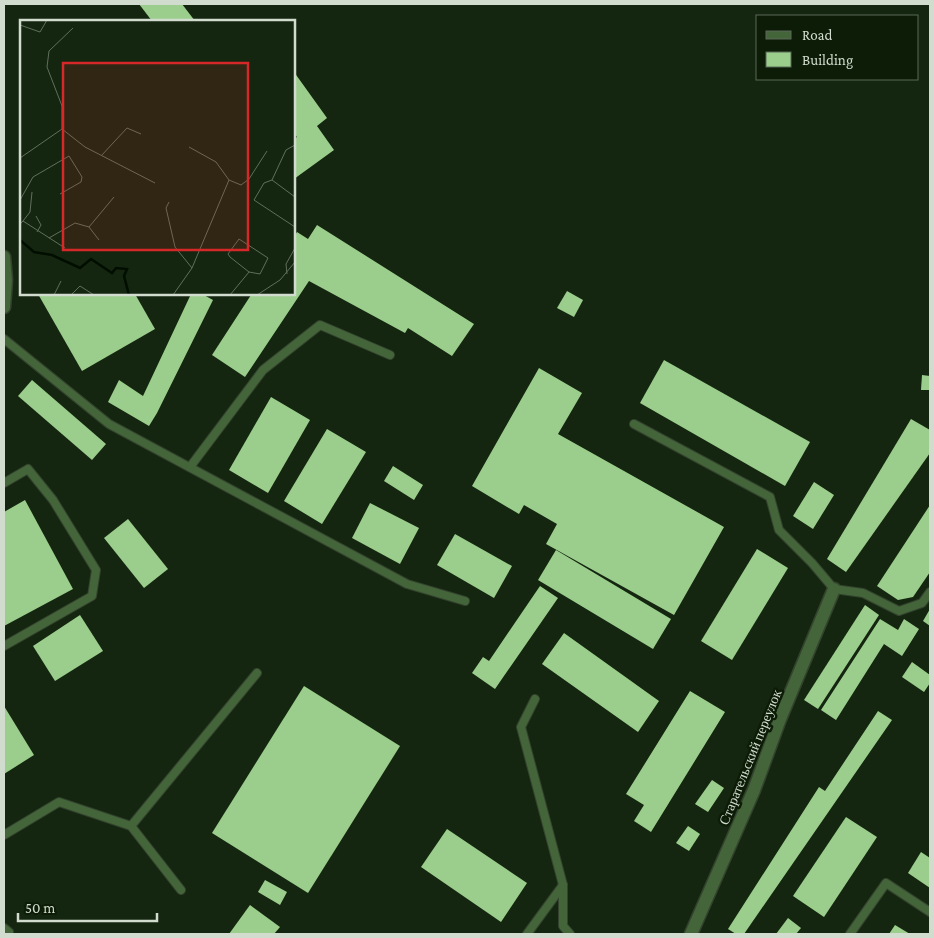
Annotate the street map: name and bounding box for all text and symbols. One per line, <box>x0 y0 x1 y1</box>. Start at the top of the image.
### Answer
legend <box>756 15 919 80</box>
inset map <box>20 20 295 295</box>
text: Road <box>802 27 833 43</box>
text: Building <box>802 52 853 69</box>
street label: Старательский переулок <box>715 687 785 827</box>
scale bar <box>18 890 156 922</box>
text: 50 m <box>25 900 55 916</box>

